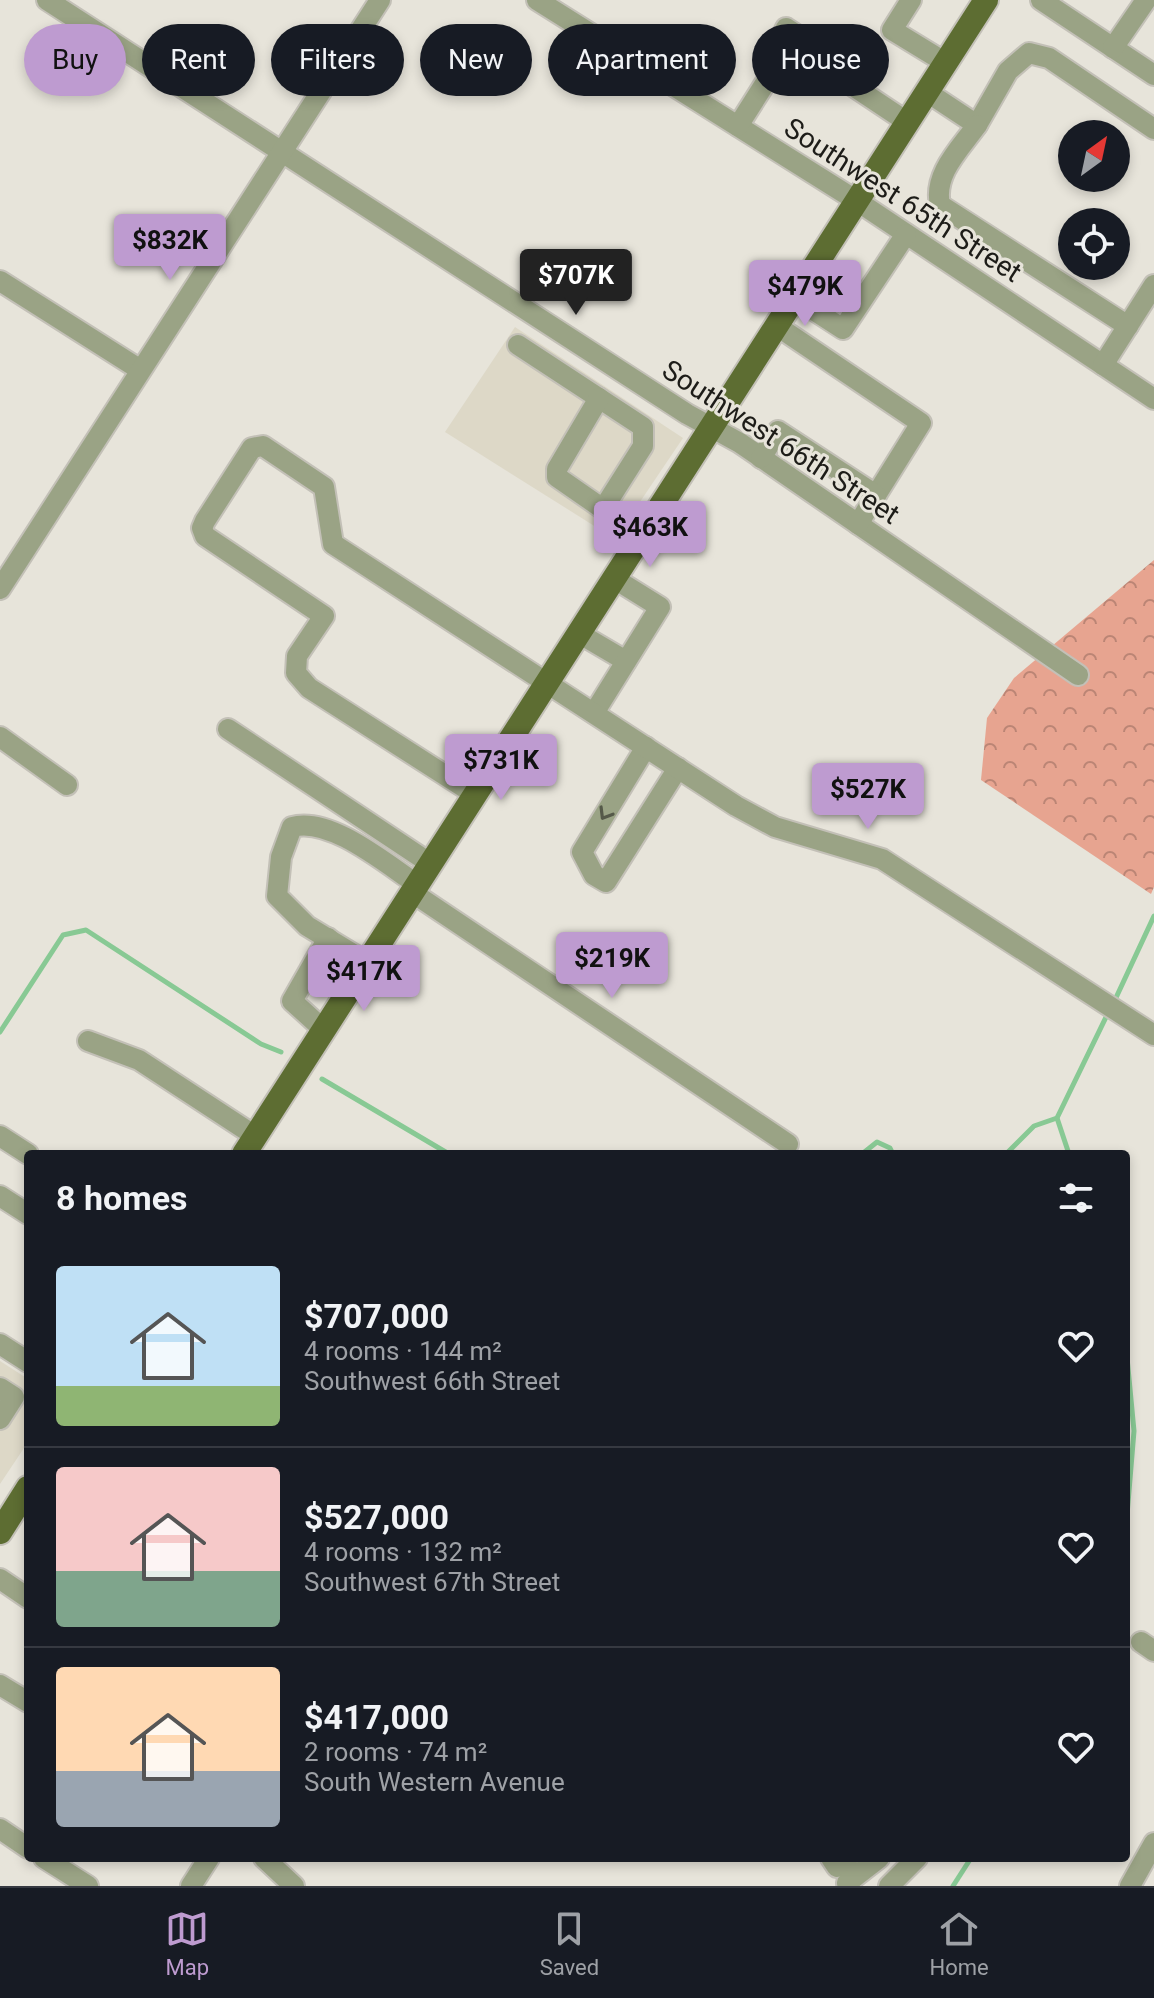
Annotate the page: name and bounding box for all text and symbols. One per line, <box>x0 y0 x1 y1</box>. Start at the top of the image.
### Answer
chip: Buy <box>24 24 126 96</box>
chip: Rent <box>142 24 255 96</box>
chip: Filters <box>271 24 404 96</box>
chip: New <box>420 24 532 96</box>
chip: Apartment <box>548 24 736 96</box>
chip: House <box>752 24 889 96</box>
street label: Southwest 65th Street <box>778 111 1028 289</box>
north arrow <box>1058 120 1130 192</box>
map controls <box>1058 120 1130 280</box>
button: locate <box>1058 208 1130 280</box>
pin: $832K <box>114 214 226 282</box>
text: $832K <box>132 225 208 255</box>
pin: $707K <box>520 249 632 317</box>
text: $707K <box>538 260 614 290</box>
pin: $479K <box>749 260 861 328</box>
text: $479K <box>767 271 843 301</box>
street label: Southwest 66th Street <box>656 353 906 531</box>
pin: $463K <box>594 501 706 569</box>
text: $463K <box>612 512 688 542</box>
pin: $731K <box>445 734 557 802</box>
text: $731K <box>463 745 539 775</box>
pin: $527K <box>812 763 924 831</box>
text: $527K <box>830 774 906 804</box>
one-way arrow <box>599 805 615 820</box>
pin: $219K <box>556 932 668 1000</box>
text: $219K <box>574 943 650 973</box>
pin: $417K <box>308 945 420 1013</box>
text: $417K <box>326 956 402 986</box>
icon: filters <box>1054 1176 1098 1220</box>
text: 8 homes <box>56 1178 187 1218</box>
text: $707,000 <box>304 1296 449 1336</box>
icon: home <box>120 1298 216 1394</box>
icon: heart <box>1054 1324 1098 1368</box>
text: 4 rooms · 144 m² <box>304 1336 502 1366</box>
text: Southwest 66th Street <box>304 1366 560 1396</box>
text: $527,000 <box>304 1497 449 1537</box>
icon: home <box>120 1499 216 1595</box>
icon: heart <box>1054 1525 1098 1569</box>
text: 4 rooms · 132 m² <box>304 1537 502 1567</box>
text: Southwest 67th Street <box>304 1567 560 1597</box>
text: $417,000 <box>304 1697 449 1737</box>
icon: home <box>120 1699 216 1795</box>
icon: heart <box>1054 1725 1098 1769</box>
text: 2 rooms · 74 m² <box>304 1737 487 1767</box>
text: South Western Avenue <box>304 1767 565 1797</box>
tab: Map <box>165 1907 209 1980</box>
tab: Saved <box>540 1907 599 1980</box>
tab: Home <box>930 1907 989 1980</box>

